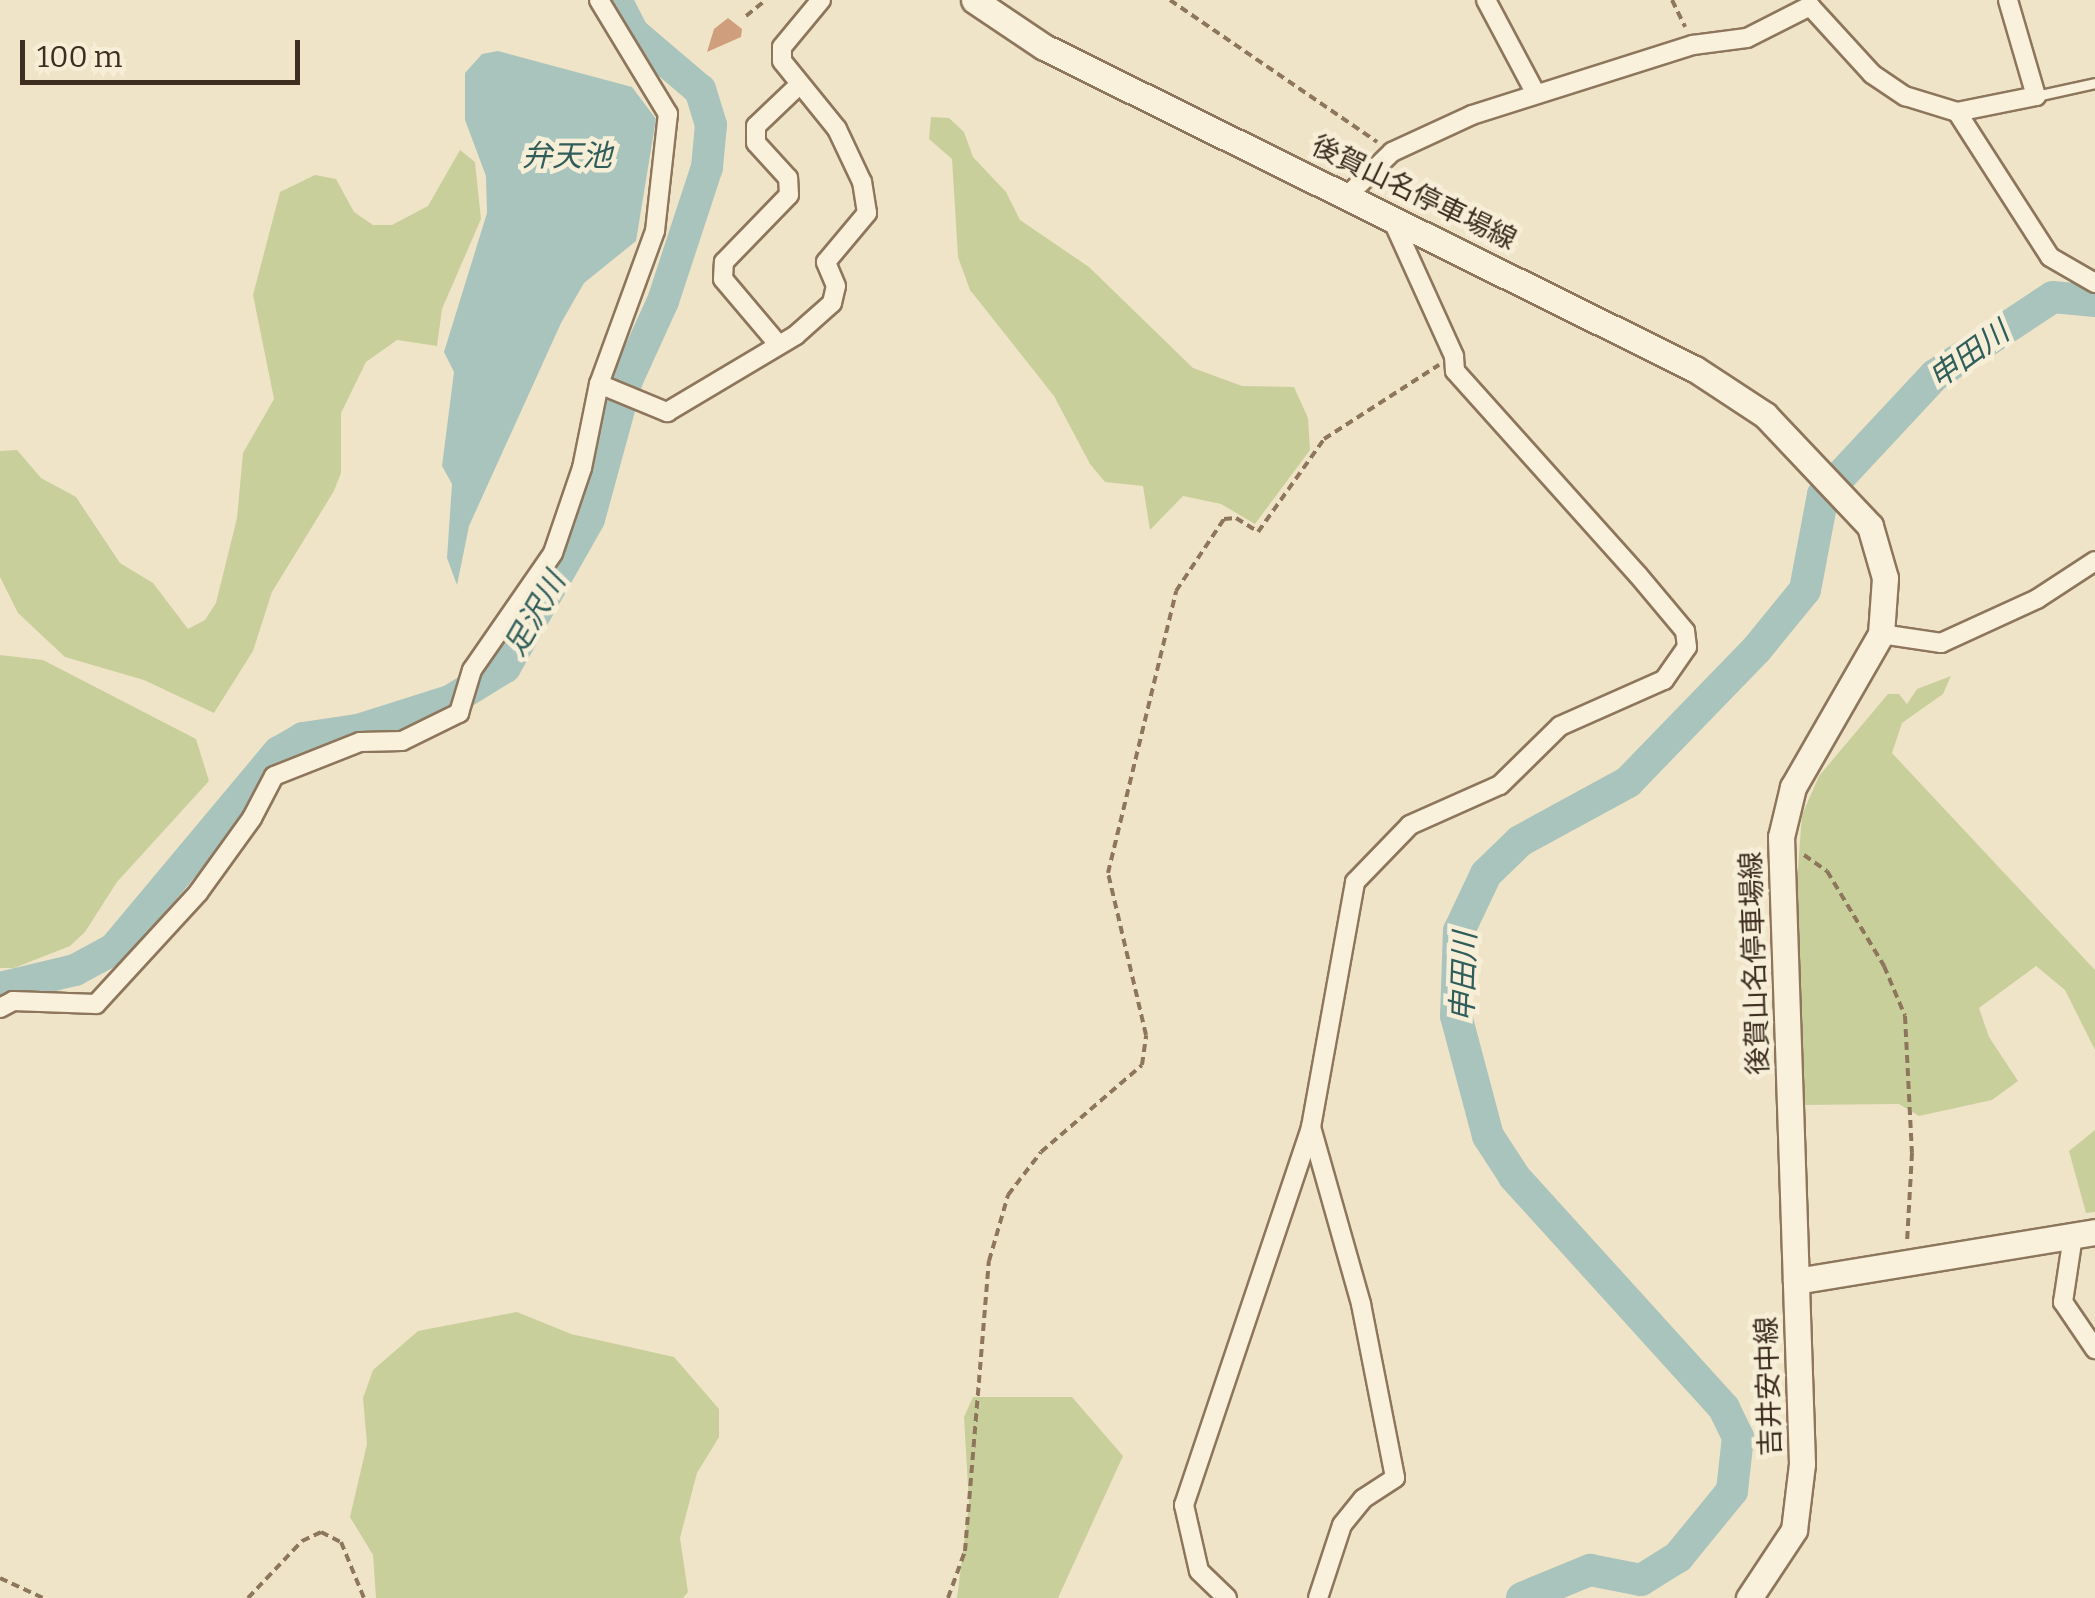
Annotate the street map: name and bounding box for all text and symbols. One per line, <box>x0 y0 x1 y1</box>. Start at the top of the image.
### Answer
scale bar <box>25 20 305 82</box>
text: 100 m <box>37 39 122 75</box>
street label: 後賀山名停車場線 <box>1306 129 1522 257</box>
water label: 弁天池 <box>522 138 612 174</box>
water label: 申田川 <box>1922 314 2016 396</box>
water label: 足沢川 <box>497 566 573 662</box>
street label: 後賀山名停車場線 <box>1734 850 1776 1076</box>
water label: 申田川 <box>1444 931 1484 1023</box>
street label: 吉井安中線 <box>1750 1315 1788 1457</box>

